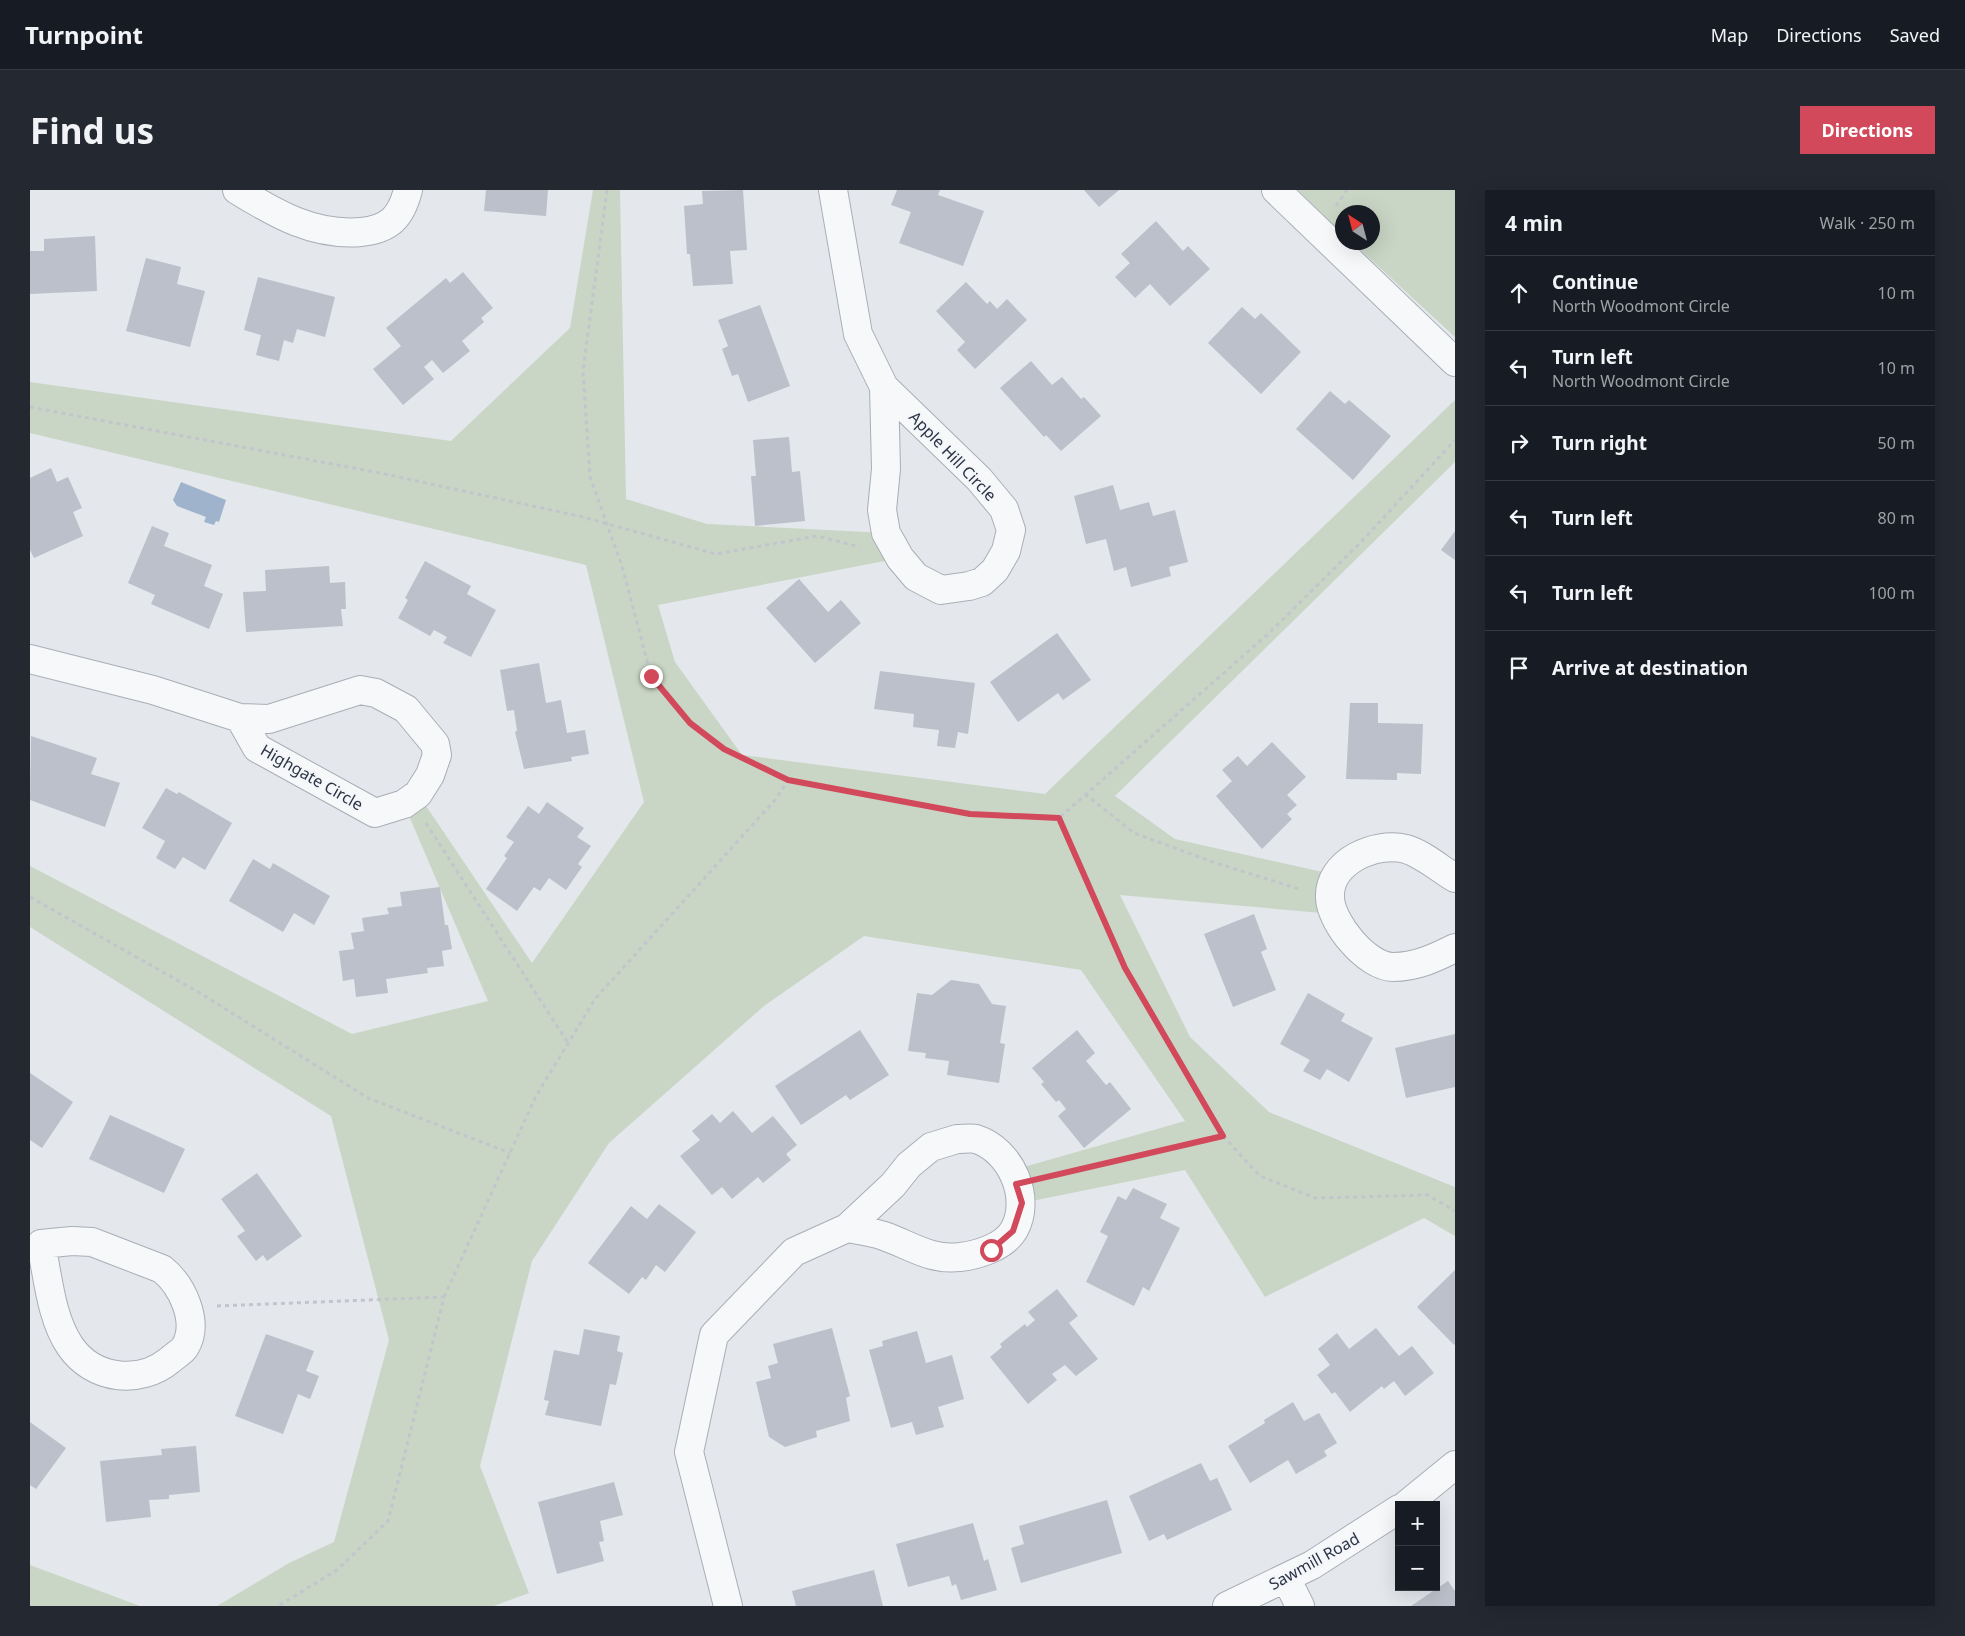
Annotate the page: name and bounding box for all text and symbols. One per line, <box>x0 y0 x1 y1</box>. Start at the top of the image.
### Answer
text: Turnpoint <box>25 18 143 51</box>
text: Map <box>1711 23 1748 47</box>
text: Directions <box>1776 23 1862 47</box>
text: Saved <box>1890 23 1940 47</box>
button: Directions <box>1800 106 1935 154</box>
text: Find us <box>30 107 154 154</box>
north arrow <box>1335 205 1380 250</box>
text: 4 min <box>1505 209 1563 237</box>
text: Walk · 250 m <box>1820 212 1915 234</box>
text: Continue <box>1552 269 1638 295</box>
icon: ahead <box>1505 279 1533 307</box>
text: 10 m <box>1878 282 1915 304</box>
text: North Woodmont Circle <box>1552 295 1730 317</box>
text: Turn left <box>1552 344 1633 370</box>
icon: left <box>1505 354 1533 382</box>
text: 10 m <box>1878 357 1915 379</box>
text: North Woodmont Circle <box>1552 370 1730 392</box>
street label: Apple Hill Circle <box>904 406 1002 506</box>
icon: right <box>1505 429 1533 457</box>
text: Turn right <box>1552 430 1647 456</box>
text: 50 m <box>1878 432 1915 454</box>
icon: left <box>1505 504 1533 532</box>
text: Turn left <box>1552 505 1633 531</box>
text: 80 m <box>1878 507 1915 529</box>
icon: left <box>1505 579 1533 607</box>
text: Turn left <box>1552 580 1633 606</box>
text: 100 m <box>1868 582 1915 604</box>
icon: arrive <box>1505 654 1533 682</box>
text: Arrive at destination <box>1552 655 1748 681</box>
route end <box>640 665 663 688</box>
street label: Highgate Circle <box>257 739 367 815</box>
route start <box>980 1239 1003 1262</box>
map controls <box>1395 1501 1440 1591</box>
button: + <box>1395 1501 1440 1546</box>
street label: Sawmill Road <box>1265 1527 1363 1595</box>
button: − <box>1395 1546 1440 1591</box>

